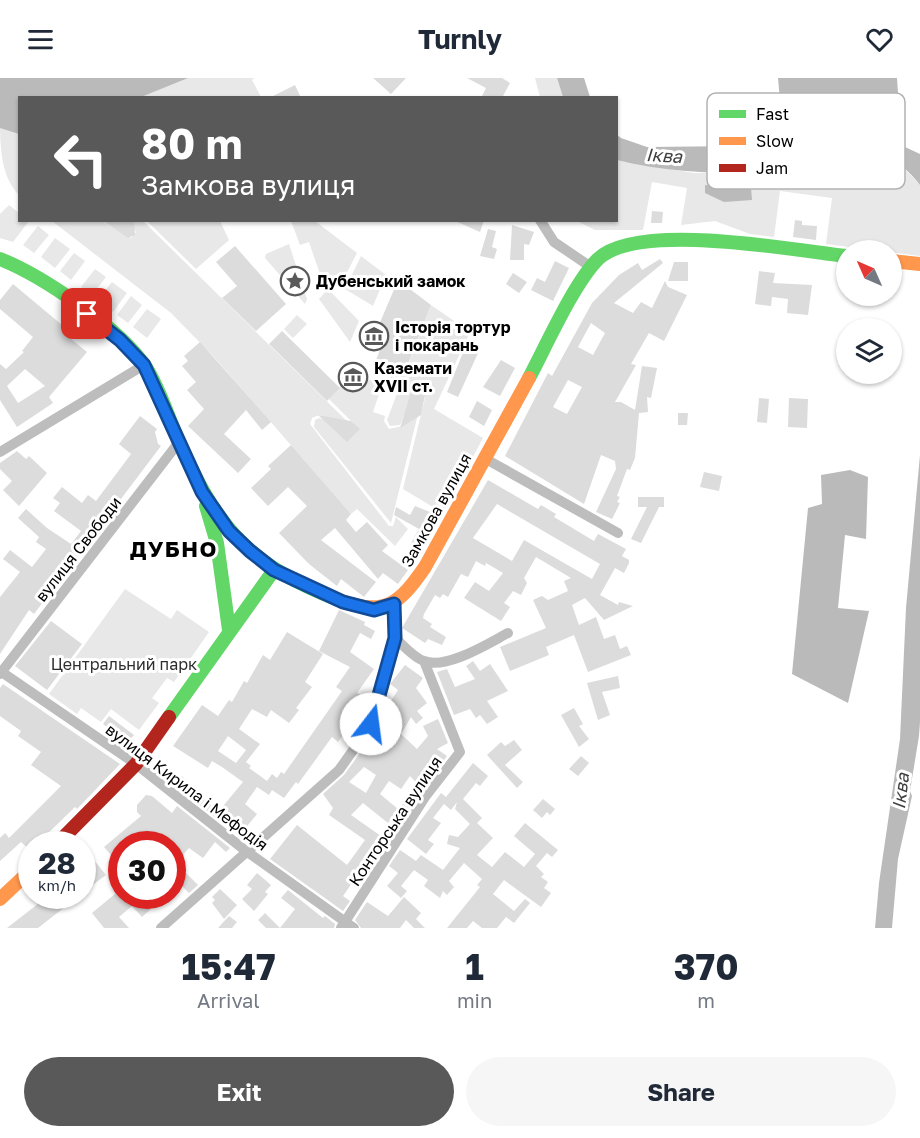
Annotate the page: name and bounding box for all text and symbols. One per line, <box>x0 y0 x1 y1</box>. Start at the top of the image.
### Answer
icon: menu <box>24 23 57 56</box>
text: Turnly <box>418 23 502 55</box>
icon: heart <box>863 23 896 56</box>
legend <box>707 93 905 189</box>
text: Fast <box>756 104 789 124</box>
text: 80 m <box>141 118 242 168</box>
icon: left <box>42 120 120 198</box>
text: Slow <box>756 131 794 151</box>
water label: Іква <box>645 143 684 167</box>
text: Jam <box>756 158 788 178</box>
text: Замкова вулиця <box>141 169 355 201</box>
north arrow <box>836 240 902 306</box>
map controls <box>836 240 902 384</box>
place icon: Дубенський замок <box>279 265 311 297</box>
place label: Дубенський замок <box>316 271 466 291</box>
pin <box>61 288 112 339</box>
icon: arrive <box>70 297 103 330</box>
place label: Історія тортур і покарань <box>395 317 511 355</box>
button: layers <box>836 318 902 384</box>
museum icon: Історія тортур і покарань <box>358 320 390 352</box>
place label: Каземати XVII ст. <box>374 358 452 396</box>
museum icon: Каземати XVII ст. <box>337 361 369 393</box>
street label: Замкова вулиця <box>396 450 476 570</box>
street label: вулиця Свободи <box>31 493 125 605</box>
district label: ДУБНО <box>130 535 218 562</box>
park label: Центральний парк <box>51 654 197 674</box>
position arrow <box>339 692 403 756</box>
street label: вулиця Кирила і Мефодія <box>102 719 272 855</box>
street label: Конторська вулиця <box>344 752 446 890</box>
water label: Іква <box>887 771 913 810</box>
speed limit sign: 30 <box>108 831 186 909</box>
text: 28 <box>38 845 76 881</box>
text: km/h <box>38 876 76 894</box>
text: 15:47 <box>181 945 276 988</box>
text: 1 <box>465 945 484 988</box>
text: 370 <box>674 945 739 988</box>
text: Arrival <box>197 988 260 1012</box>
text: min <box>457 988 492 1012</box>
text: m <box>697 988 715 1012</box>
button: Exit <box>24 1057 454 1126</box>
button: Share <box>466 1057 896 1126</box>

